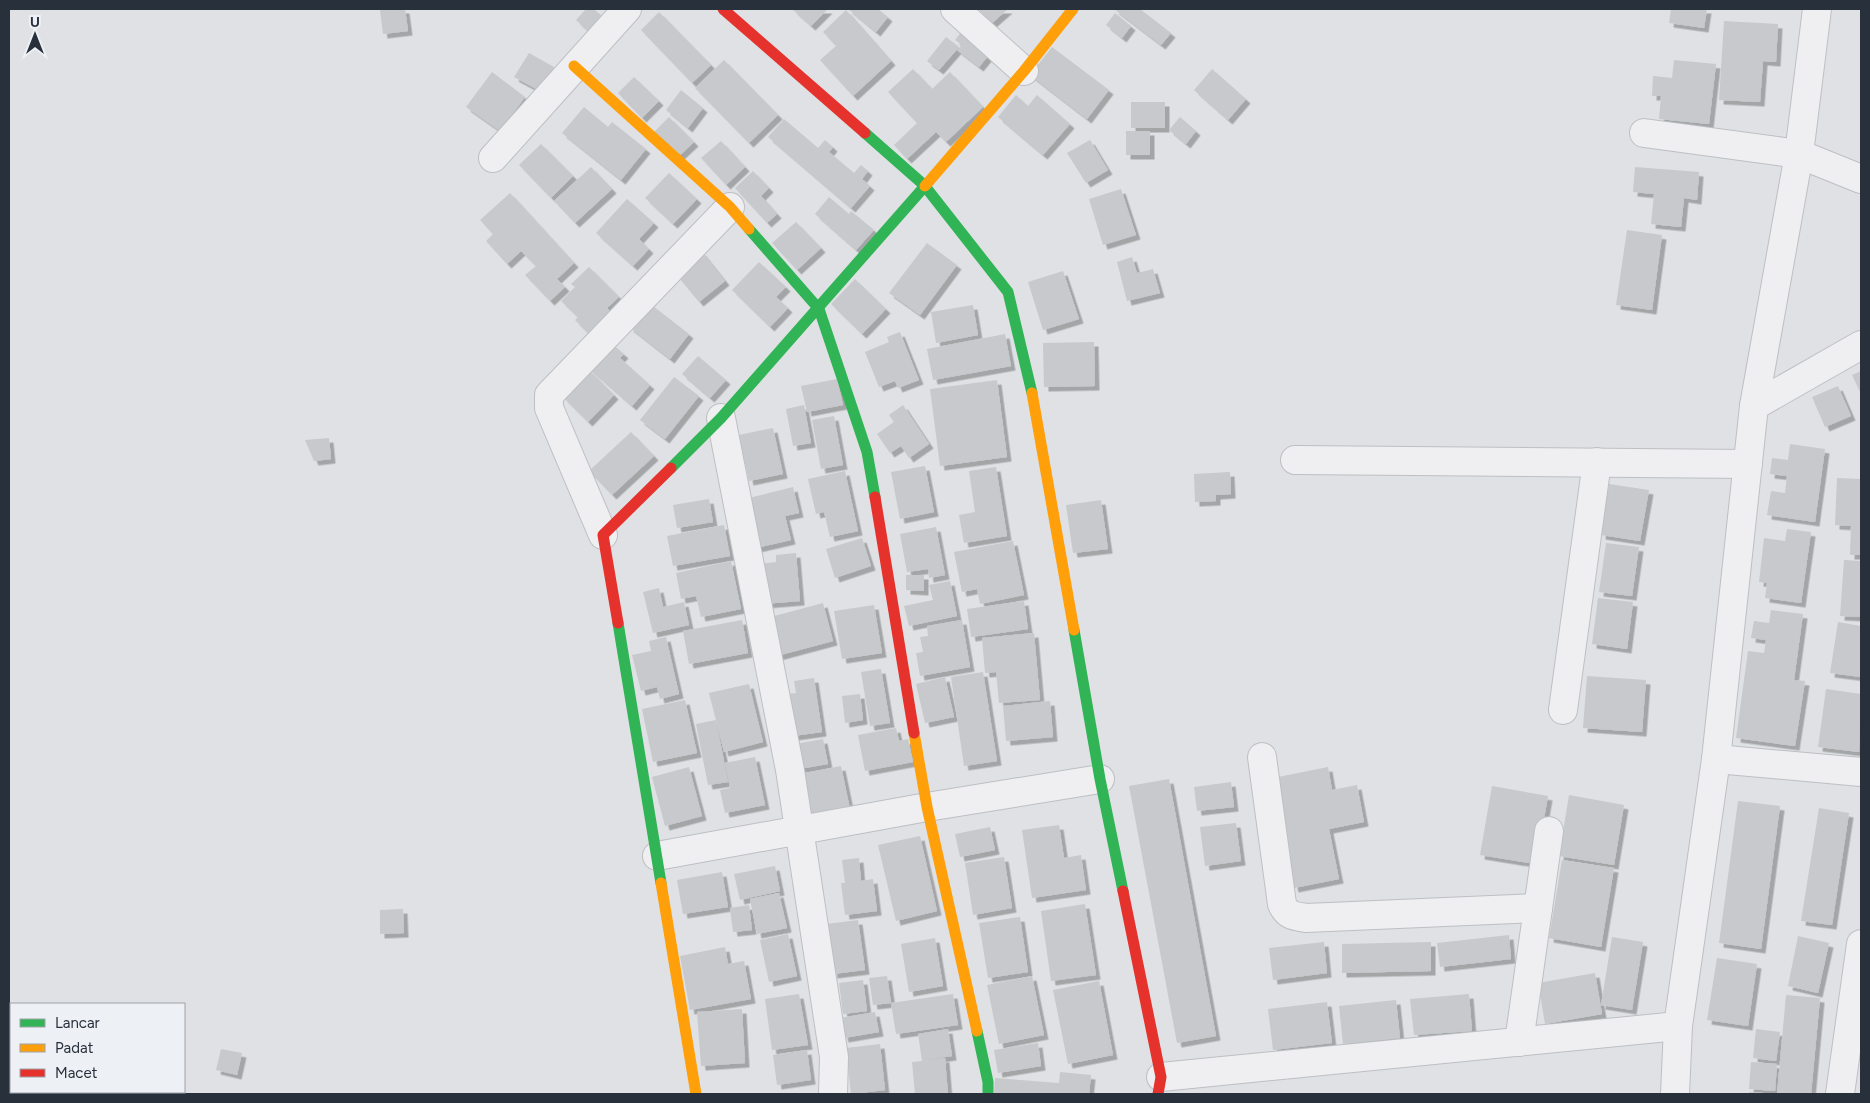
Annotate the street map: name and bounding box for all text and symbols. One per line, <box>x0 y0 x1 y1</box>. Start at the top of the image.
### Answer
north arrow <box>10 10 60 60</box>
text: U <box>30 14 40 31</box>
legend <box>10 1003 185 1093</box>
text: Lancar <box>55 1014 100 1032</box>
text: Padat <box>55 1039 94 1057</box>
text: Macet <box>55 1064 98 1082</box>

